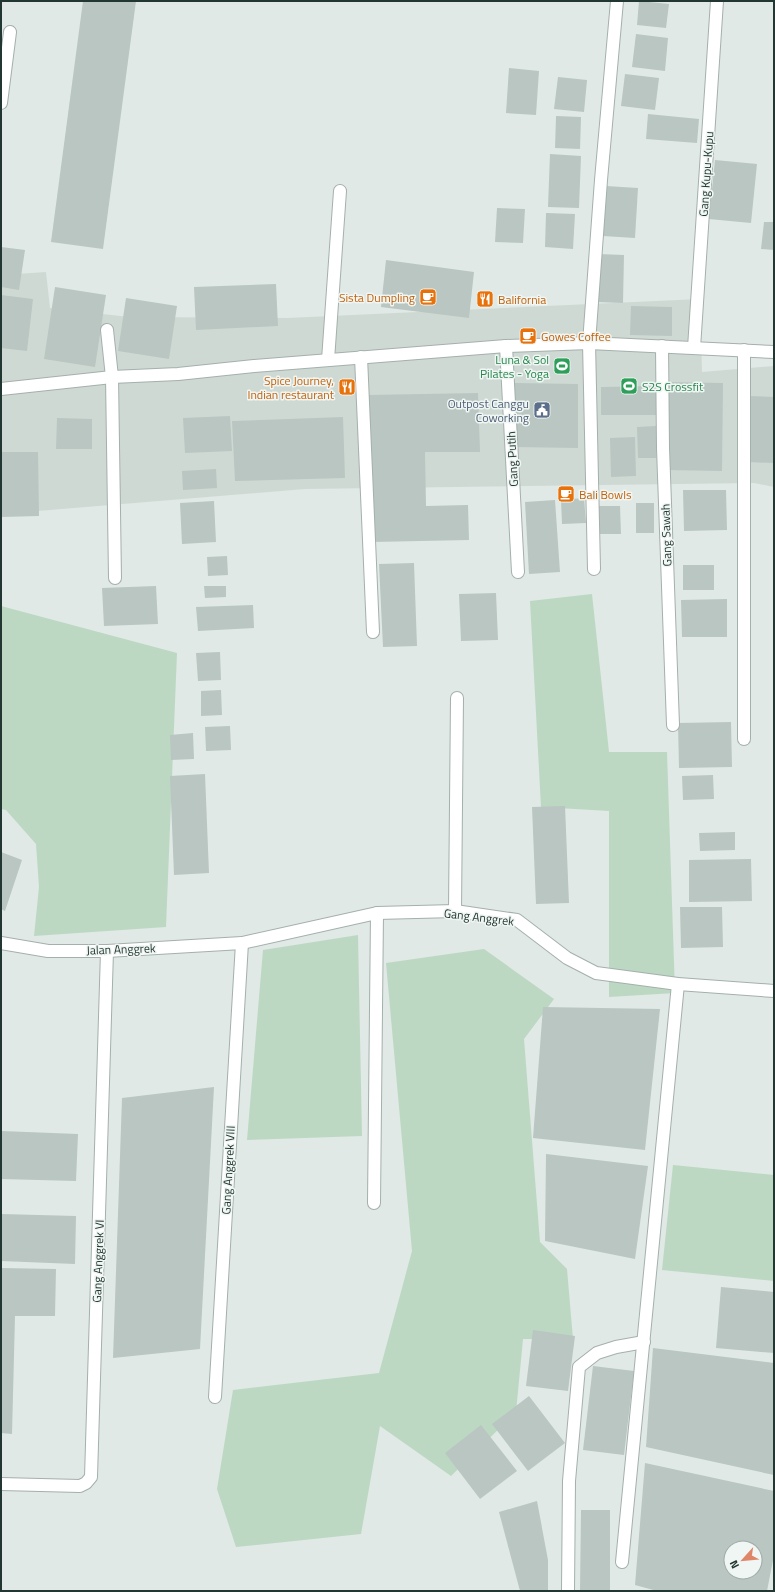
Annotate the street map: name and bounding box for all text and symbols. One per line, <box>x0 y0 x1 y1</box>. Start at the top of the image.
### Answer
street label: Gang Kupu-Kupu <box>694 131 718 217</box>
cafe icon: Sista Dumpling <box>418 287 438 307</box>
place label: Sista Dumpling <box>339 288 415 307</box>
restaurant icon: Balifornia <box>475 289 495 309</box>
place label: Balifornia <box>498 290 546 309</box>
cafe icon: Gowes Coffee <box>518 326 538 346</box>
place label: Gowes Coffee <box>541 327 611 346</box>
place label: Luna & Sol Pilates - Yoga <box>480 350 549 383</box>
sports icon: Luna & Sol Pilates - Yoga <box>552 356 572 376</box>
place label: Spice Journey, Indian restaurant <box>247 371 335 404</box>
sports icon: S2S Crossfit <box>619 376 639 396</box>
restaurant icon: Spice Journey, Indian restaurant <box>337 377 357 397</box>
place label: S2S Crossfit <box>642 377 704 396</box>
place label: Outpost Canggu Coworking <box>448 394 529 427</box>
public building icon: Outpost Canggu Coworking <box>532 400 552 420</box>
street label: Gang Putih <box>501 431 523 487</box>
cafe icon: Bali Bowls <box>556 484 576 504</box>
place label: Bali Bowls <box>579 485 632 504</box>
street label: Gang Sawah <box>655 503 677 567</box>
street label: Gang Anggrek <box>443 903 515 931</box>
street label: Jalan Anggrek <box>86 938 156 960</box>
street label: Gang Anggrek VIII <box>216 1125 240 1215</box>
street label: Gang Anggrek VI <box>87 1219 109 1303</box>
north arrow <box>723 1540 763 1580</box>
text: N <box>725 1558 743 1572</box>

